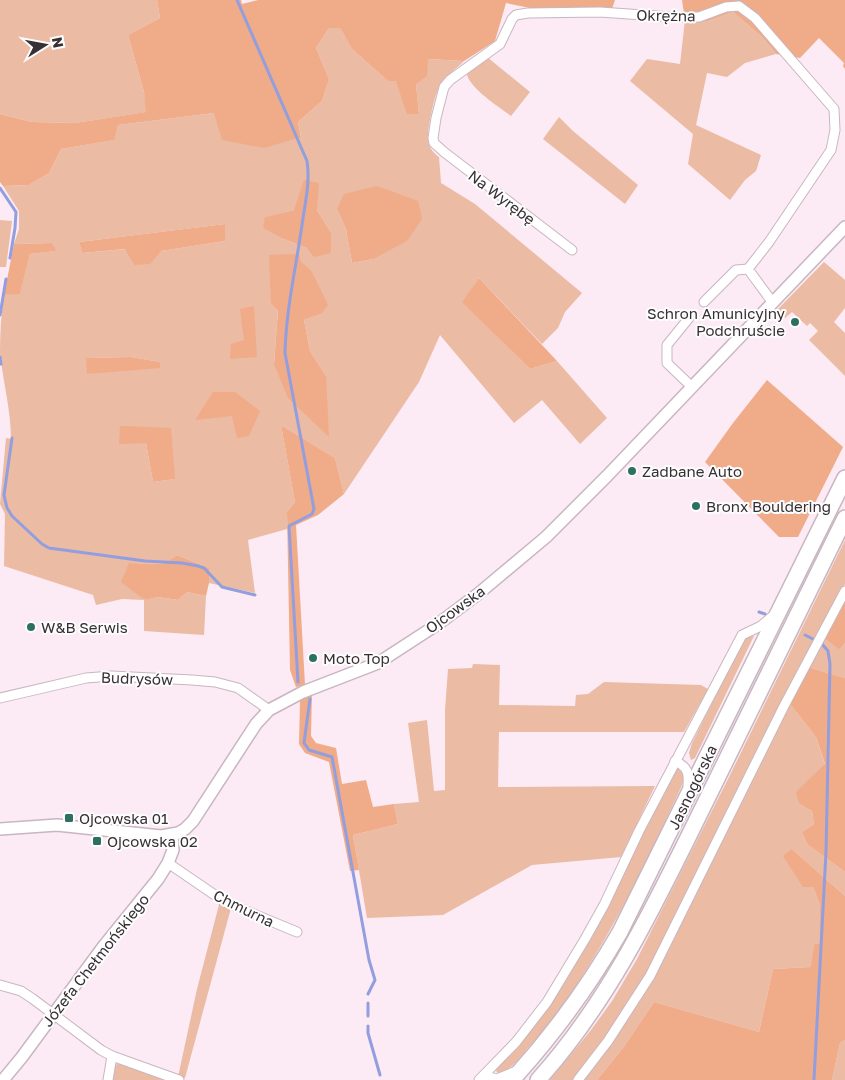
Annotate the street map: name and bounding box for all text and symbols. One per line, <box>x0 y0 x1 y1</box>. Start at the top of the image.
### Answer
street label: Okrężna <box>636 5 696 25</box>
north arrow <box>20 20 70 70</box>
text: N <box>49 36 68 49</box>
street label: Na Wyrębę <box>465 166 539 228</box>
place label: Schron Amunicyjny Podchruście <box>647 304 786 339</box>
marker: Schron Amunicyjny Podchruście <box>789 316 801 328</box>
place label: Zadbane Auto <box>642 462 742 480</box>
marker: Zadbane Auto <box>626 465 638 477</box>
place label: Bronx Bouldering <box>706 497 831 515</box>
marker: Bronx Bouldering <box>690 500 702 512</box>
street label: Ojcowska <box>422 581 488 637</box>
place label: W&B Serwis <box>41 618 128 636</box>
marker: W&B Serwis <box>25 621 37 633</box>
place label: Moto Top <box>323 649 390 667</box>
marker: Moto Top <box>307 652 319 664</box>
street label: Budrysów <box>101 668 173 688</box>
street label: Jasnogórska <box>664 742 720 832</box>
place label: Ojcowska 01 <box>79 809 168 827</box>
marker: Ojcowska 01 <box>63 812 75 824</box>
place label: Ojcowska 02 <box>107 832 198 850</box>
marker: Ojcowska 02 <box>91 835 103 847</box>
street label: Chmurna <box>211 886 277 930</box>
street label: Józefa Chełmońskiego <box>38 890 152 1030</box>

